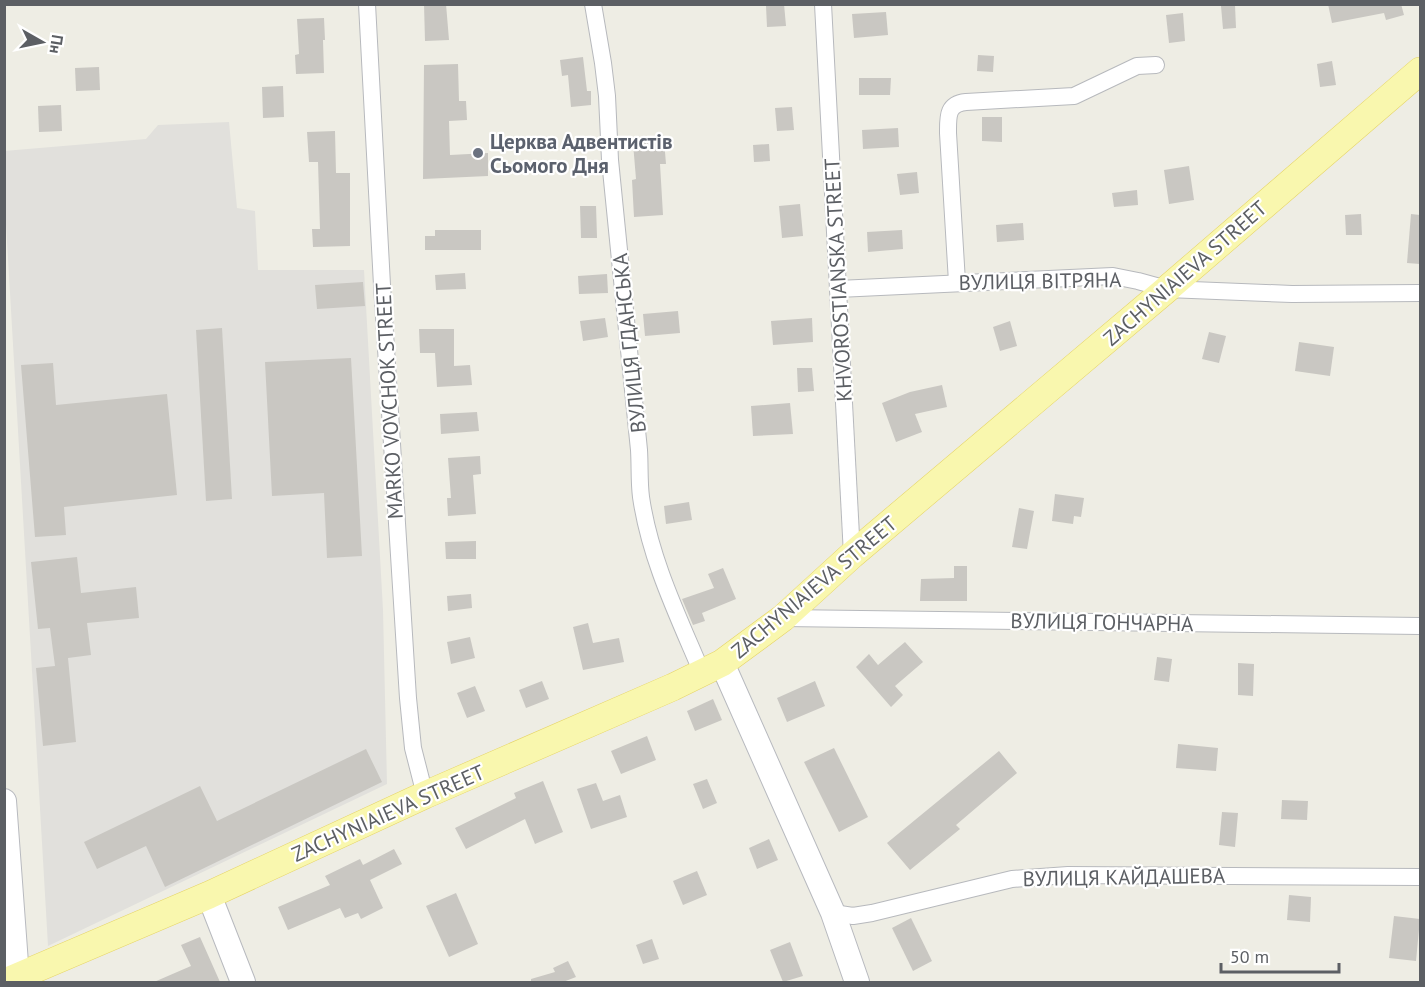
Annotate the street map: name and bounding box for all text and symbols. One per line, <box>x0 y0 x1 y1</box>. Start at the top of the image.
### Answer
north arrow <box>12 12 72 72</box>
text: Пн <box>45 33 68 55</box>
place label: Церква Адвентистів Сьомого Дня <box>490 128 673 179</box>
marker: Церква Адвентистів Сьомого Дня <box>471 146 485 160</box>
street label: KHVOROSTIANSKA STREET <box>818 157 858 402</box>
street label: ZACHYNIAIEVA STREET <box>1098 194 1273 351</box>
street label: ВУЛИЦЯ ГДАНСЬКА <box>606 251 652 434</box>
street label: ВУЛИЦЯ ВІТРЯНА <box>958 266 1122 296</box>
street label: MARKO VOVCHOK STREET <box>369 282 409 520</box>
street label: ZACHYNIAIEVA STREET <box>726 510 903 664</box>
street label: ВУЛИЦЯ ГОНЧАРНА <box>1010 607 1194 637</box>
street label: ZACHYNIAIEVA STREET <box>287 758 489 868</box>
street label: ВУЛИЦЯ КАЙДАШЕВА <box>1022 862 1226 892</box>
scale bar <box>1221 936 1340 974</box>
text: 50 m <box>1230 945 1269 968</box>

